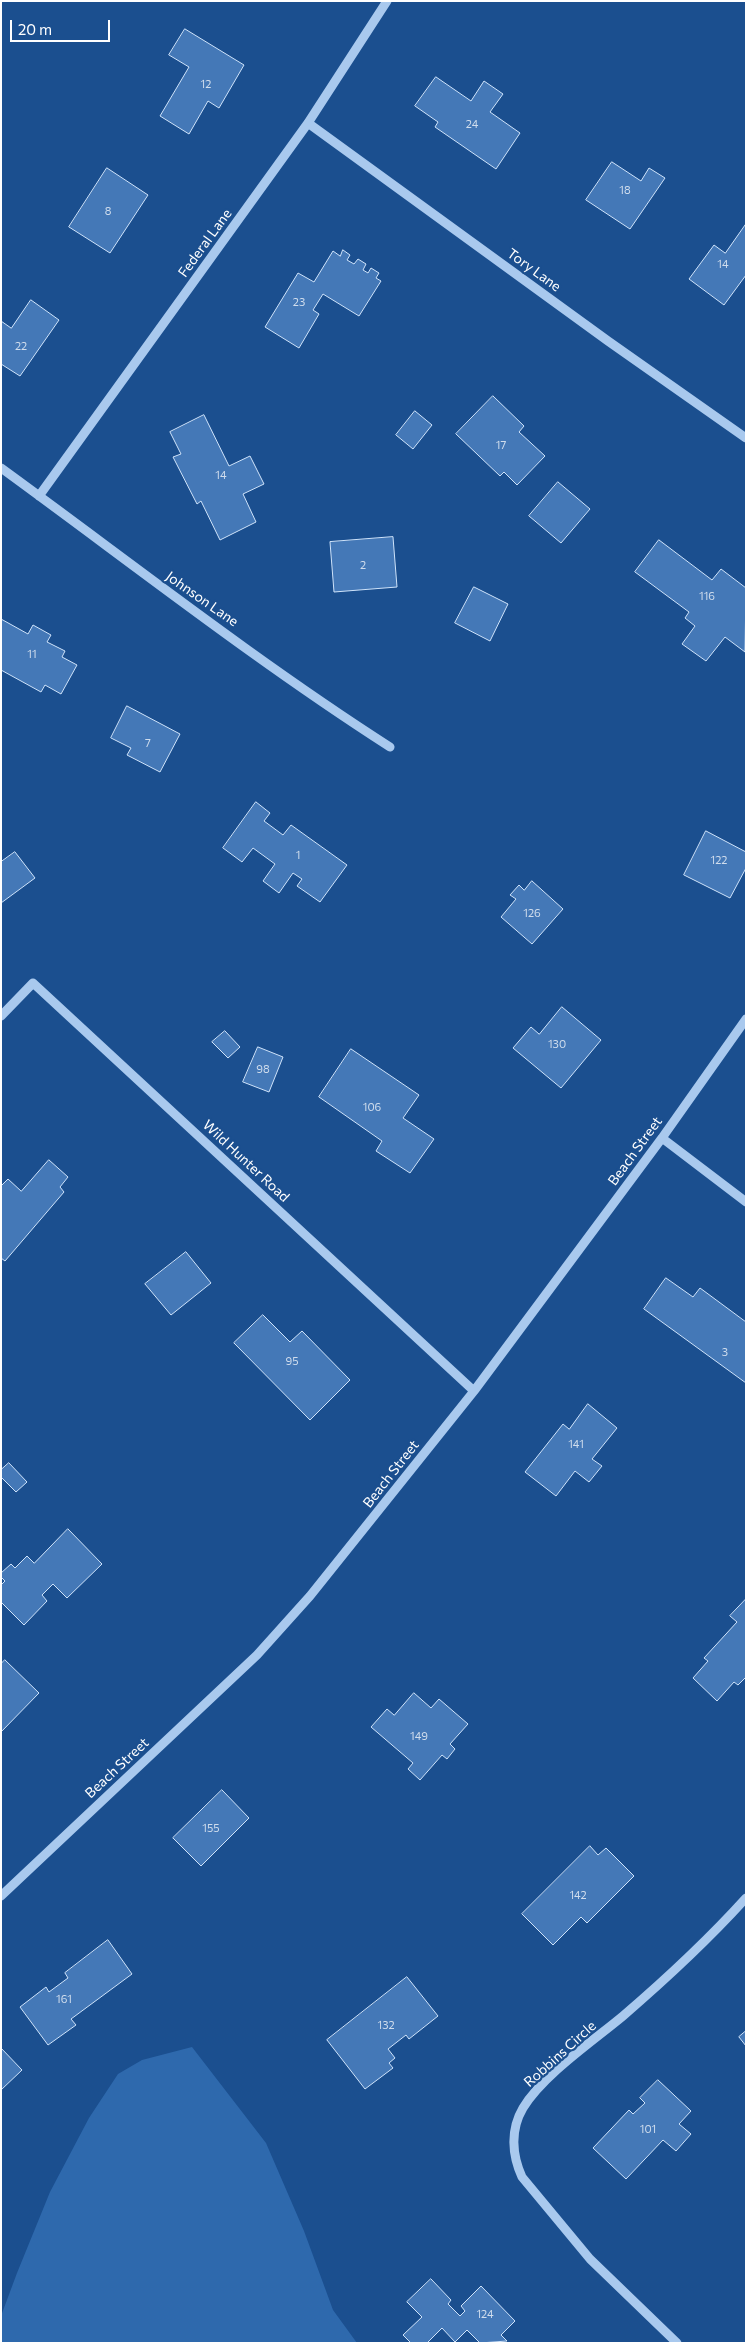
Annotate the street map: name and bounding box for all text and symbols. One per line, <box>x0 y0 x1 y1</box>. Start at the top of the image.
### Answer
scale bar <box>12 10 112 42</box>
text: 20 m <box>18 20 52 38</box>
house number: 12 <box>201 77 211 91</box>
house number: 24 <box>466 117 478 131</box>
house number: 18 <box>619 183 631 197</box>
house number: 8 <box>105 204 111 218</box>
street label: Federal Lane <box>175 206 235 280</box>
street label: Tory Lane <box>504 245 564 295</box>
house number: 14 <box>717 257 729 271</box>
house number: 23 <box>293 295 305 309</box>
house number: 22 <box>15 339 27 353</box>
house number: 17 <box>496 438 506 452</box>
house number: 14 <box>215 468 227 482</box>
house number: 2 <box>360 558 366 572</box>
street label: Johnson Lane <box>163 568 241 630</box>
house number: 116 <box>699 589 715 603</box>
house number: 11 <box>27 647 37 661</box>
house number: 7 <box>145 736 151 750</box>
house number: 1 <box>296 848 300 862</box>
house number: 122 <box>711 853 727 867</box>
house number: 126 <box>523 906 541 920</box>
house number: 130 <box>548 1037 566 1051</box>
house number: 98 <box>256 1062 270 1076</box>
house number: 106 <box>363 1100 381 1114</box>
street label: Beach Street <box>604 1113 666 1189</box>
street label: Wild Hunter Road <box>199 1116 293 1206</box>
house number: 3 <box>722 1345 728 1359</box>
house number: 95 <box>286 1354 298 1368</box>
street label: Beach Street <box>359 1437 423 1511</box>
house number: 141 <box>568 1437 584 1451</box>
house number: 149 <box>410 1729 428 1743</box>
street label: Beach Street <box>82 1734 152 1802</box>
house number: 155 <box>202 1821 220 1835</box>
house number: 142 <box>569 1888 587 1902</box>
house number: 161 <box>56 1992 72 2006</box>
street label: Robbins Circle <box>521 2017 599 2091</box>
house number: 132 <box>377 2018 395 2032</box>
house number: 101 <box>640 2122 656 2136</box>
house number: 124 <box>476 2307 494 2321</box>

